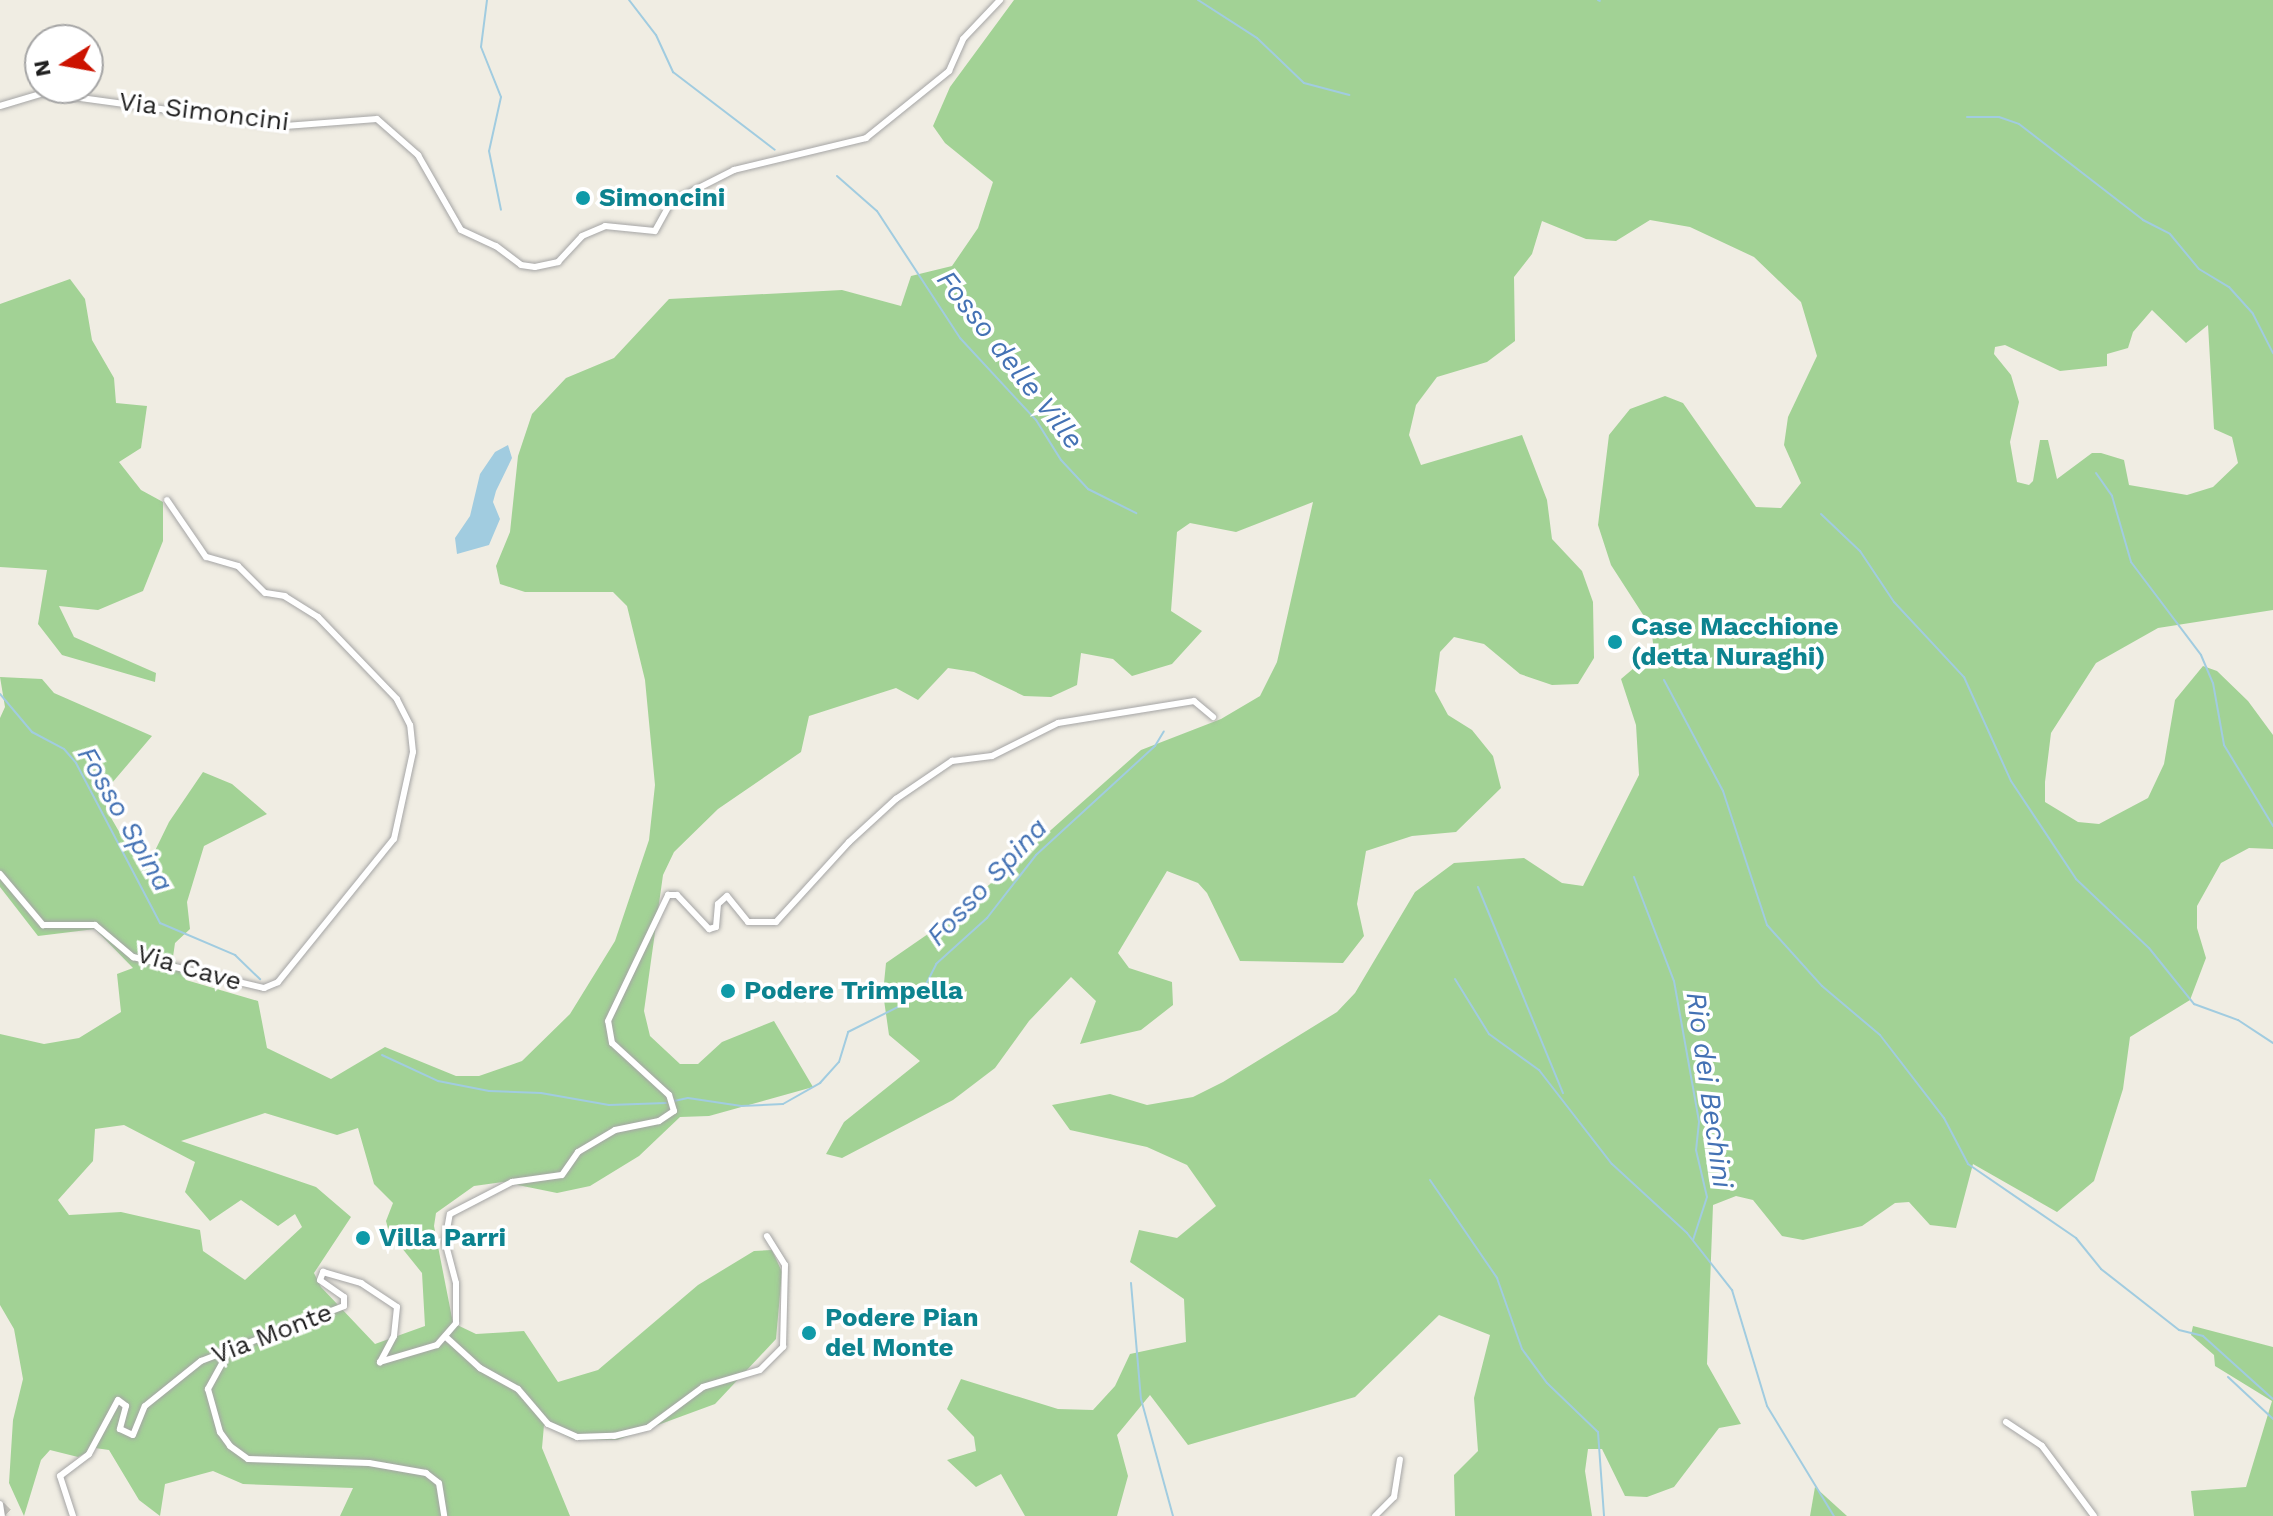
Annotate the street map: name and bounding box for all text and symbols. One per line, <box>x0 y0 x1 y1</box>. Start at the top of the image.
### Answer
north arrow <box>24 24 104 104</box>
text: N <box>28 58 56 79</box>
street label: Via Simoncini <box>117 86 291 138</box>
place label: Simoncini <box>599 182 725 214</box>
marker: Simoncini <box>574 189 592 207</box>
water label: Fosso delle Ville <box>929 263 1091 457</box>
place label: Case Macchione (detta Nuraghi) <box>1631 611 1839 672</box>
marker: Case Macchione (detta Nuraghi) <box>1606 633 1624 651</box>
water label: Fosso Spina <box>70 740 180 898</box>
water label: Fosso Spina <box>919 811 1055 953</box>
street label: Via Cave <box>133 938 245 998</box>
place label: Podere Trimpella <box>744 975 964 1007</box>
marker: Podere Trimpella <box>719 982 737 1000</box>
water label: Rio dei Bechini <box>1679 990 1739 1190</box>
place label: Villa Parri <box>379 1222 506 1254</box>
marker: Villa Parri <box>354 1229 372 1247</box>
street label: Via Monte <box>207 1297 337 1371</box>
place label: Podere Pian del Monte <box>825 1302 979 1364</box>
marker: Podere Pian del Monte <box>800 1324 818 1342</box>

